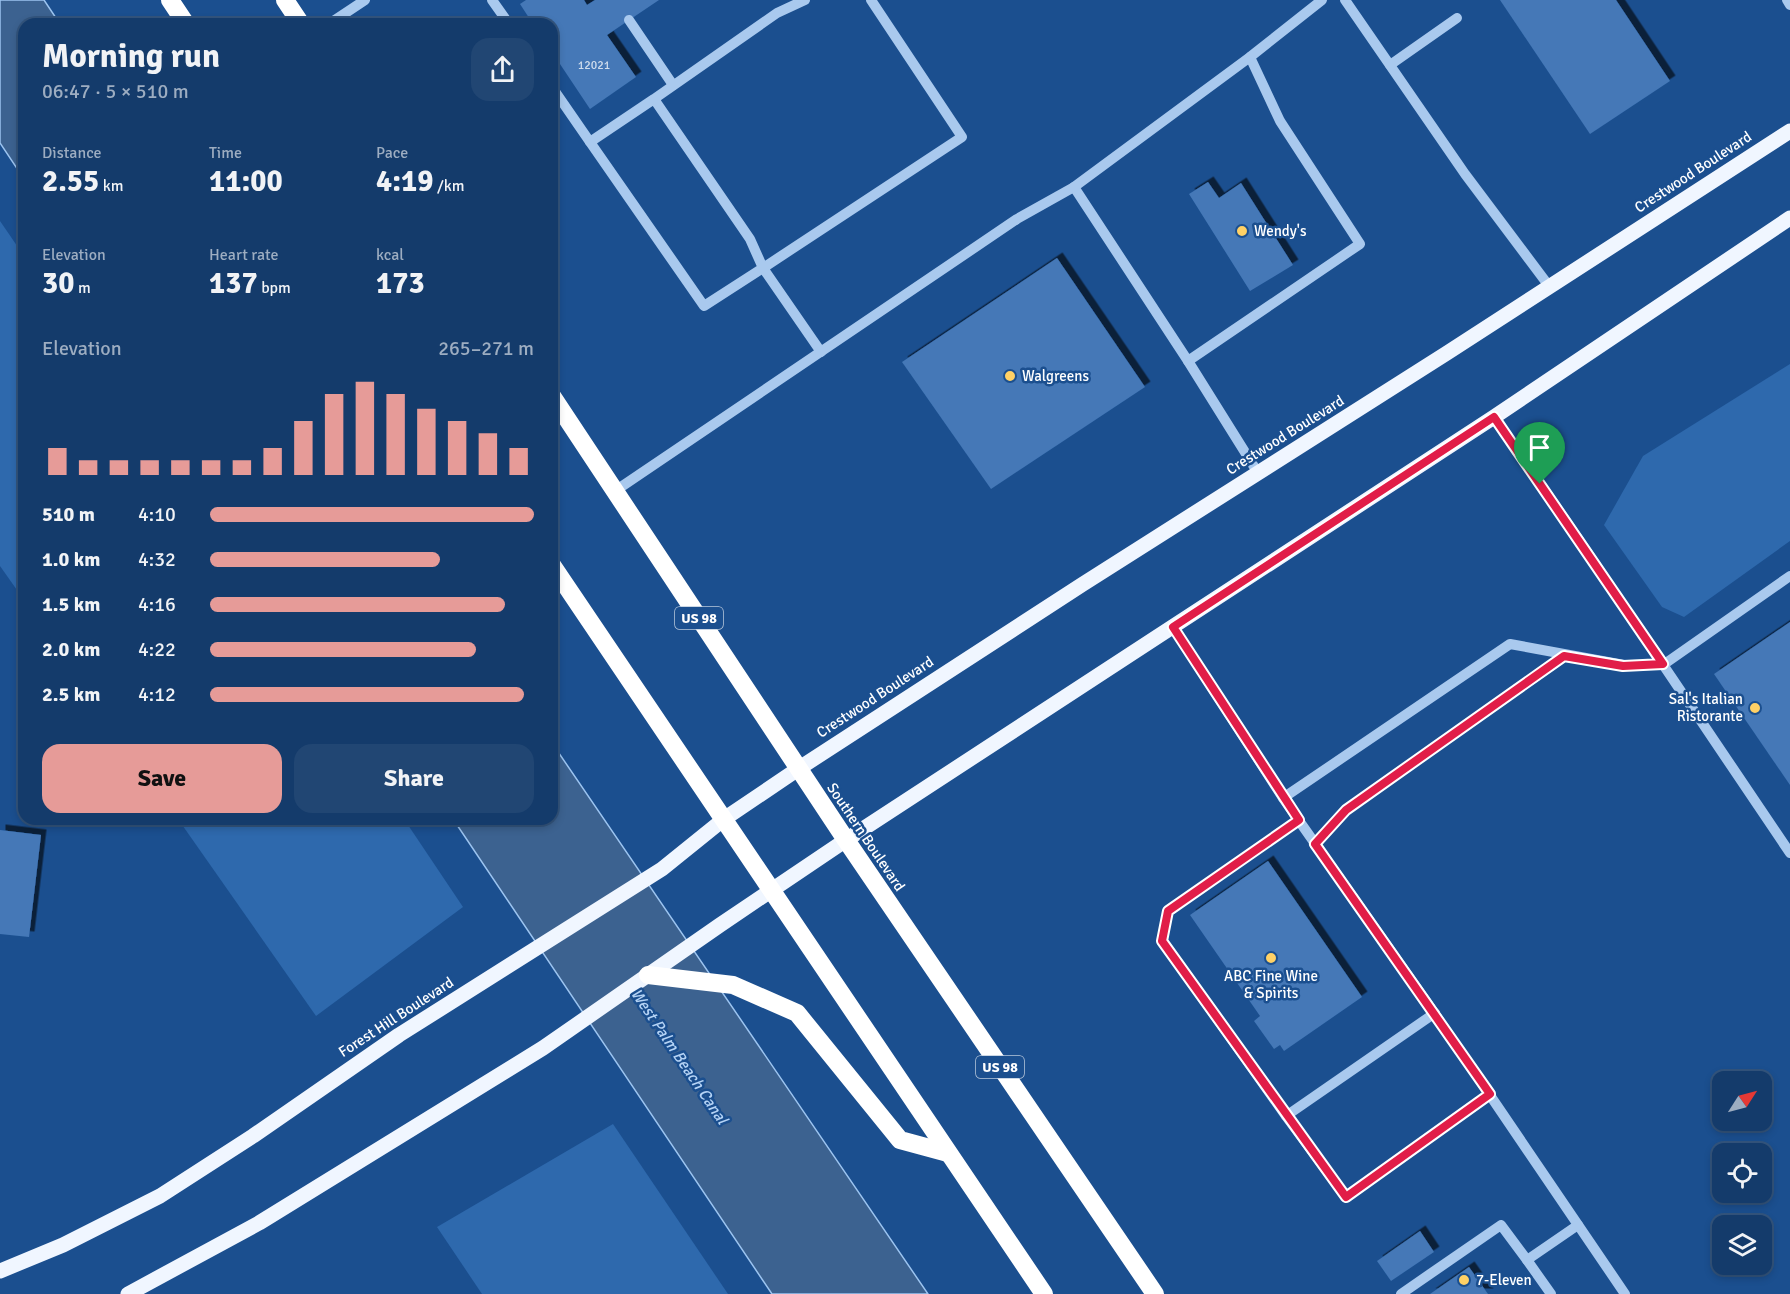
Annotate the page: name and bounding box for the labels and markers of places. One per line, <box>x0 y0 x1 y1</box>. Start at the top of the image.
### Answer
place label: Wendy's <box>1254 222 1307 240</box>
marker: Wendy's <box>1235 224 1249 238</box>
place label: Walgreens <box>1022 367 1089 385</box>
marker: Walgreens <box>1003 369 1017 383</box>
pin <box>1514 422 1565 484</box>
place label: Sal's Italian Ristorante <box>1669 690 1743 725</box>
marker: Sal's Italian Ristorante <box>1748 701 1762 715</box>
marker: ABC Fine Wine & Spirits <box>1264 951 1278 965</box>
place label: ABC Fine Wine & Spirits <box>1224 967 1318 1002</box>
place label: 7-Eleven <box>1476 1271 1532 1289</box>
marker: 7-Eleven <box>1457 1273 1471 1287</box>

